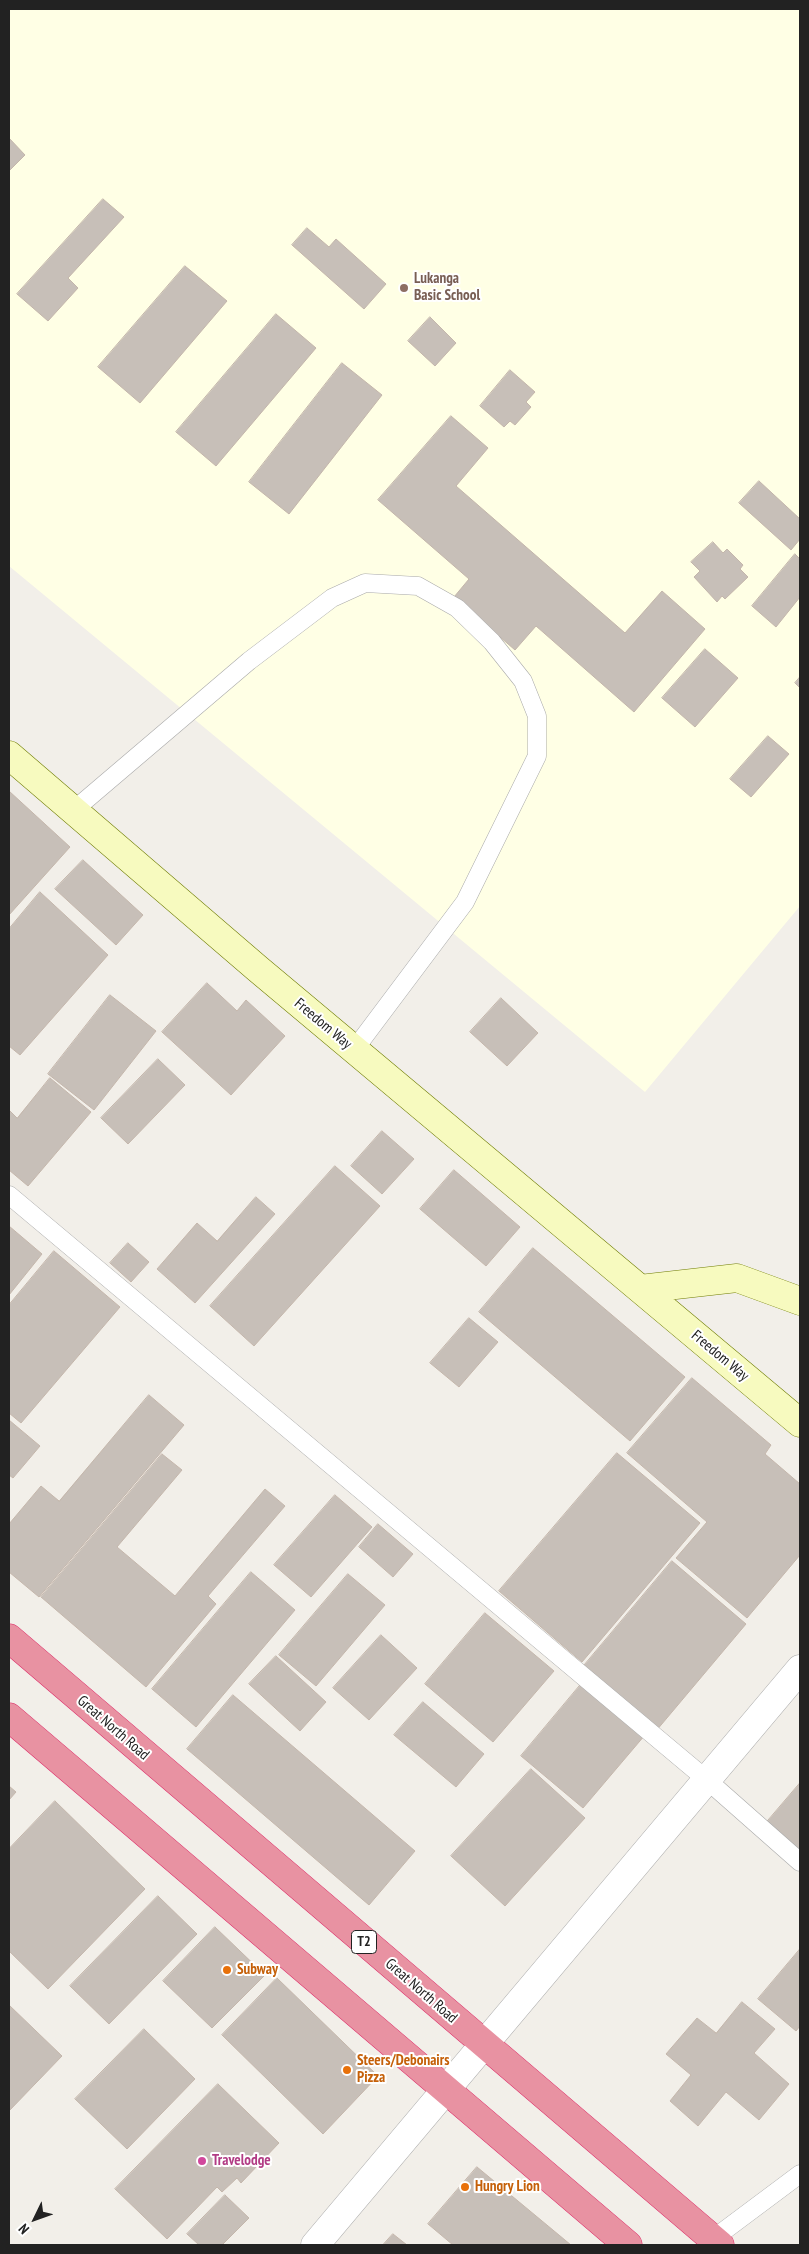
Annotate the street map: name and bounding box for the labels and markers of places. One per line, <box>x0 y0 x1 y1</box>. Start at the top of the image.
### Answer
place label: Lukanga Basic School <box>414 270 480 305</box>
marker: Lukanga Basic School <box>398 282 410 294</box>
place label: Subway <box>237 1961 278 1979</box>
marker: Subway <box>221 1964 233 1976</box>
place label: Steers/Debonairs Pizza <box>357 2052 449 2087</box>
marker: Steers/Debonairs Pizza <box>341 2064 353 2076</box>
place label: Travelodge <box>212 2152 271 2170</box>
marker: Travelodge <box>196 2155 208 2167</box>
place label: Hungry Lion <box>475 2178 540 2196</box>
marker: Hungry Lion <box>459 2181 471 2193</box>

